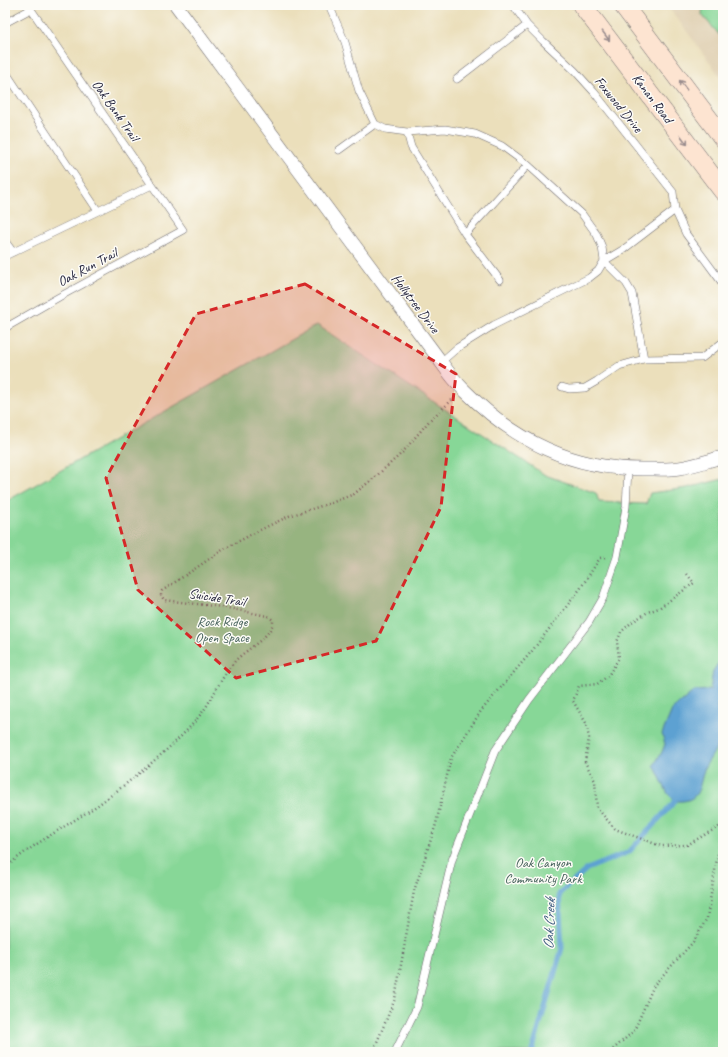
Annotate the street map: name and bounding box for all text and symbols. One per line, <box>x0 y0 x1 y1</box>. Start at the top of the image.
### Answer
one-way arrow <box>601 31 610 42</box>
street label: Kanan Road <box>628 70 678 128</box>
street label: Foxwood Drive <box>591 73 647 137</box>
street label: Oak Bank Trail <box>88 76 144 146</box>
one-way arrow <box>678 79 687 90</box>
one-way arrow <box>680 134 688 145</box>
street label: Oak Run Trail <box>55 243 122 290</box>
street label: Hollytree Drive <box>388 270 444 337</box>
street label: Suicide Trail <box>188 585 249 611</box>
park label: Rock Ridge Open Space <box>195 613 250 646</box>
park label: Oak Canyon Community Park <box>504 854 583 887</box>
water label: Oak Creek <box>539 895 560 950</box>

